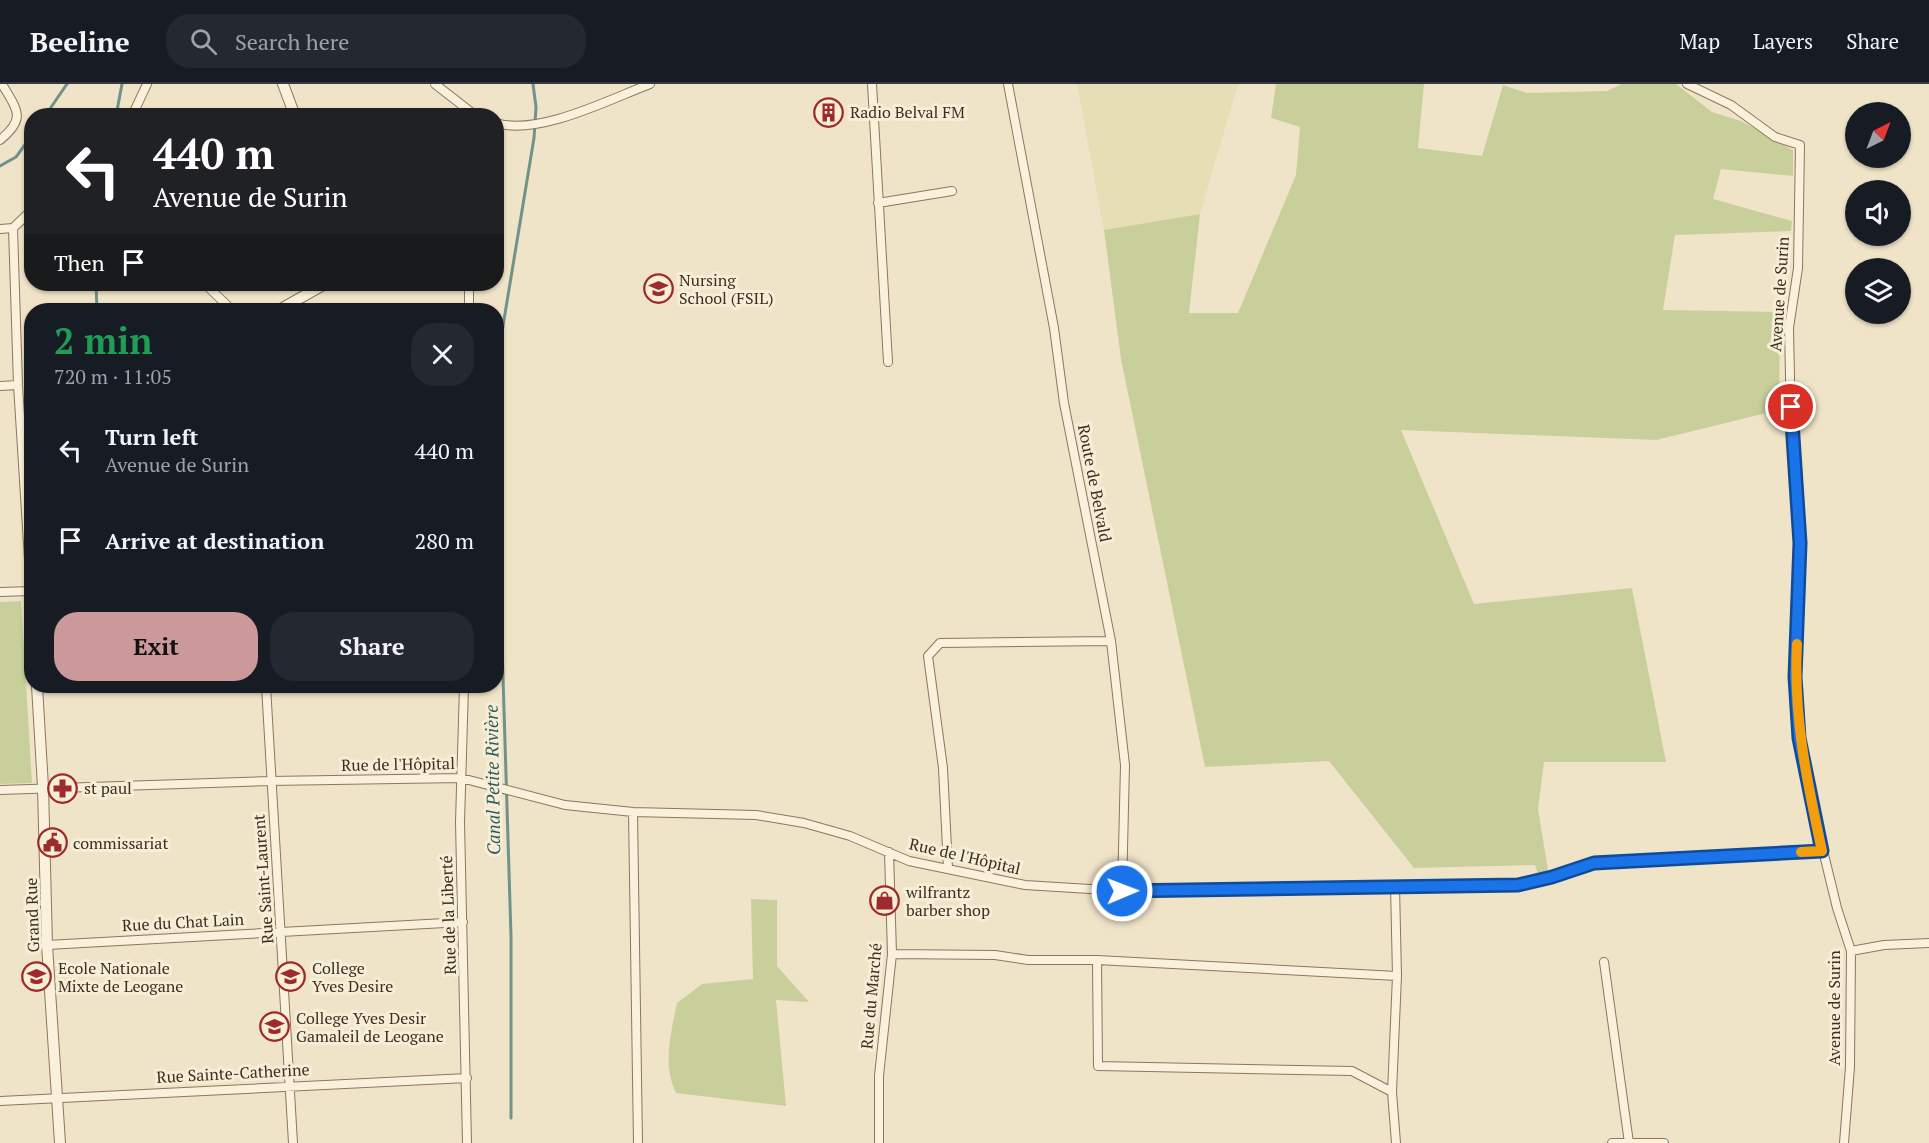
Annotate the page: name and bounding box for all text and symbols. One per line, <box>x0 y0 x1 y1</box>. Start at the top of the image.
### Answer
search box <box>166 14 586 68</box>
text: Beeline <box>30 23 130 60</box>
icon: search <box>187 25 220 58</box>
text: Search here <box>235 27 349 56</box>
text: Map <box>1679 27 1720 55</box>
text: Layers <box>1753 27 1813 55</box>
text: Share <box>1846 27 1899 55</box>
building icon: Radio Belval FM <box>813 96 845 128</box>
place label: Radio Belval FM <box>850 101 965 123</box>
north arrow <box>1845 102 1911 168</box>
map controls <box>1845 102 1911 324</box>
text: 440 m <box>153 125 274 181</box>
icon: left <box>54 132 132 210</box>
text: Avenue de Surin <box>153 179 348 215</box>
button: sound <box>1845 180 1911 246</box>
street label: Avenue de Surin <box>1764 235 1794 352</box>
icon: arrive <box>117 246 150 279</box>
text: Then <box>54 248 105 277</box>
button: layers <box>1845 258 1911 324</box>
place label: Nursing School (FSIL) <box>679 269 774 309</box>
school or university icon: Nursing School (FSIL) <box>642 273 674 305</box>
text: 2 min <box>54 317 152 364</box>
button: close <box>411 323 474 386</box>
text: 720 m · 11:05 <box>54 363 172 390</box>
pin <box>1765 381 1816 432</box>
icon: arrive <box>1774 390 1807 423</box>
text: Turn left <box>105 422 198 451</box>
street label: Route de Belvald <box>1073 422 1117 544</box>
icon: left <box>54 434 87 467</box>
text: 440 m <box>414 436 474 465</box>
text: Avenue de Surin <box>105 451 249 478</box>
icon: arrive <box>54 524 87 557</box>
text: Arrive at destination <box>105 526 324 555</box>
text: 280 m <box>414 526 474 555</box>
button: Exit <box>54 612 258 681</box>
button: Share <box>270 612 474 681</box>
water label: Canal Petite Rivière <box>479 705 505 855</box>
street label: Rue de l'Hôpital <box>341 752 455 776</box>
pharmacy icon: st paul <box>47 772 79 804</box>
place label: st paul <box>84 777 132 799</box>
street label: Rue Saint-Laurent <box>247 813 279 945</box>
public building icon: commissariat <box>36 827 68 859</box>
place label: commissariat <box>73 832 168 854</box>
street label: Rue de l'Hôpital <box>907 832 1023 880</box>
street label: Rue de la Liberté <box>435 855 461 975</box>
position arrow <box>1090 859 1154 923</box>
street label: Grand Rue <box>20 877 44 953</box>
place label: wilfrantz barber shop <box>905 881 990 921</box>
shop icon: wilfrantz barber shop <box>869 885 901 917</box>
street label: Rue du Chat Lain <box>121 908 245 936</box>
street label: Rue du Marché <box>855 942 887 1050</box>
street label: Avenue de Surin <box>1823 950 1845 1066</box>
place label: Ecole Nationale Mixte de Leogane <box>58 957 183 997</box>
place label: College Yves Desire <box>312 957 393 997</box>
school or university icon: Ecole Nationale Mixte de Leogane <box>21 961 53 993</box>
school or university icon: College Yves Desire <box>275 961 307 993</box>
place label: College Yves Desir Gamaleil de Leogane <box>296 1007 444 1047</box>
school or university icon: College Yves Desir Gamaleil de Leogane <box>259 1011 291 1043</box>
street label: Rue Sainte-Catherine <box>156 1058 310 1088</box>

